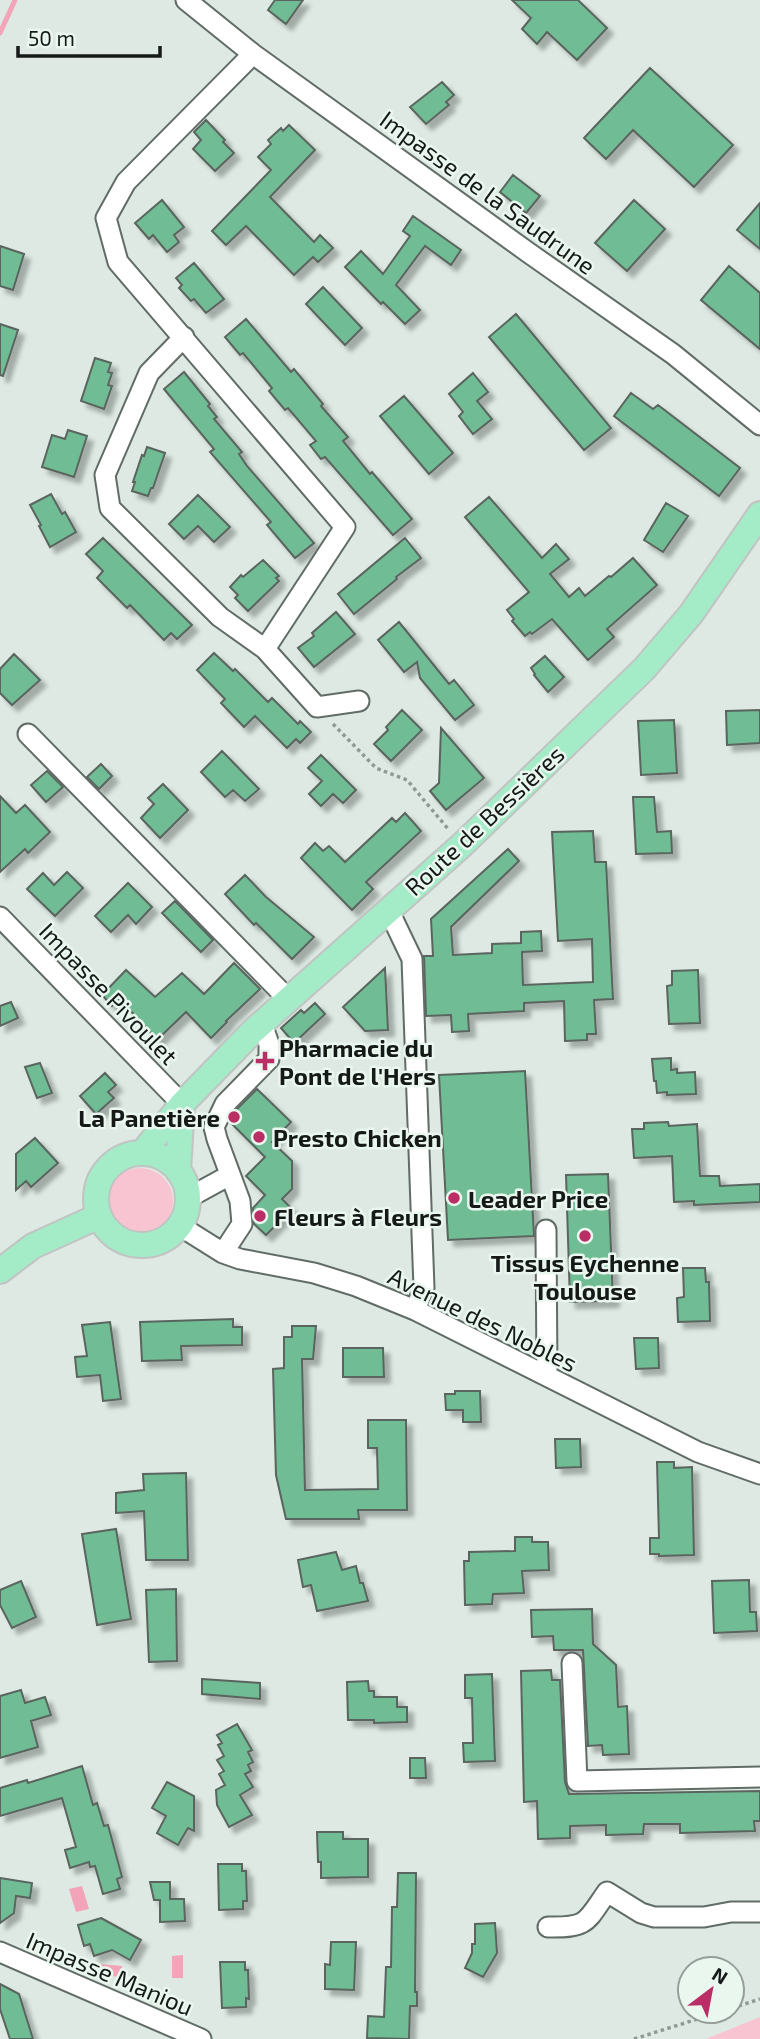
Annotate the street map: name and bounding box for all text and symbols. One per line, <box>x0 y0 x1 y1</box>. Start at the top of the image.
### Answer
scale bar <box>18 14 159 58</box>
text: 50 m <box>28 25 75 50</box>
street label: Impasse de la Saudrune <box>375 104 601 280</box>
street label: Route de Bessières <box>398 739 570 901</box>
street label: Impasse Pivoulet <box>34 916 184 1070</box>
place label: Pharmacie du Pont de l'Hers <box>279 1033 436 1090</box>
marker: Pharmacie du Pont de l'Hers <box>257 1053 273 1069</box>
place label: La Panetière <box>78 1103 220 1132</box>
marker: La Panetière <box>226 1109 242 1125</box>
place label: Presto Chicken <box>273 1123 442 1152</box>
marker: Presto Chicken <box>251 1129 267 1145</box>
place label: Leader Price <box>468 1184 608 1213</box>
marker: Leader Price <box>446 1190 462 1206</box>
place label: Fleurs à Fleurs <box>274 1202 442 1231</box>
marker: Fleurs à Fleurs <box>252 1208 268 1224</box>
marker: Tissus Eychenne Toulouse <box>577 1228 593 1244</box>
place label: Tissus Eychenne Toulouse <box>491 1248 679 1305</box>
street label: Avenue des Nobles <box>384 1261 582 1377</box>
street label: Impasse Maniou <box>22 1925 198 2021</box>
north arrow <box>676 1955 746 2025</box>
text: N <box>708 1962 732 1989</box>

